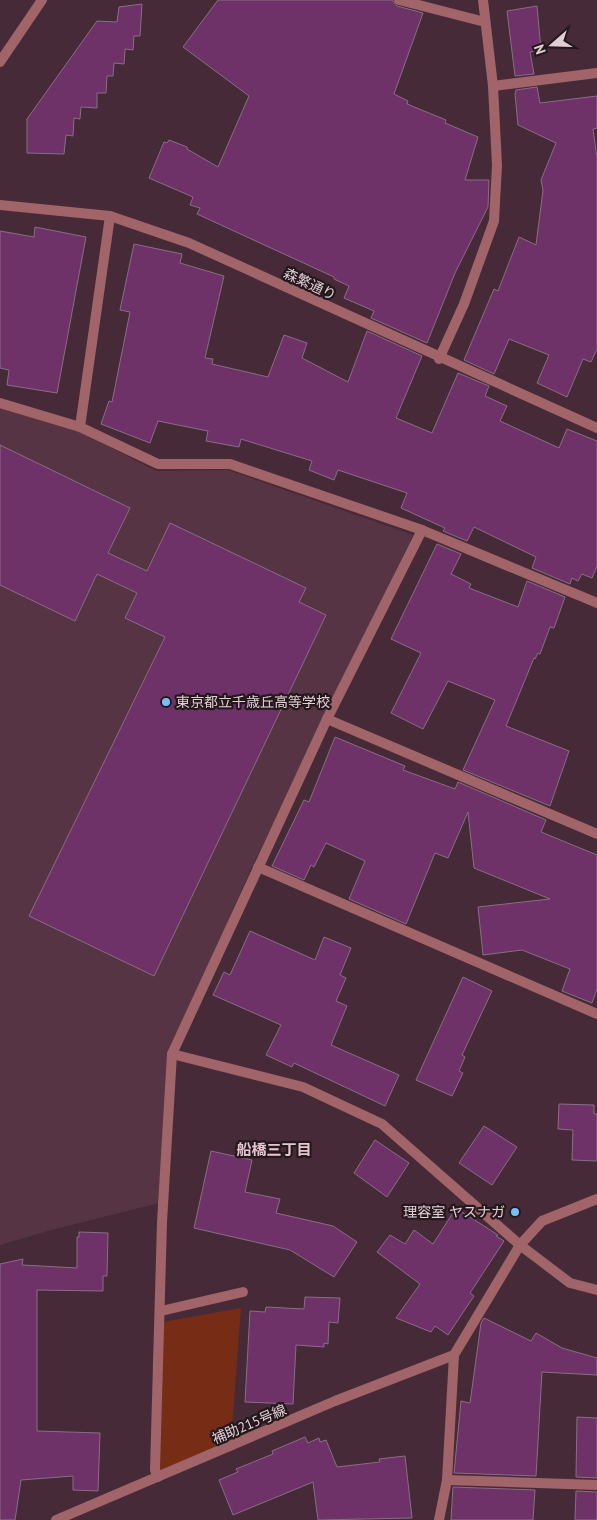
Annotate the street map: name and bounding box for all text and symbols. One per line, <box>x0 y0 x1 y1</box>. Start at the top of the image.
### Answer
north arrow <box>527 20 577 70</box>
text: N <box>530 42 550 57</box>
street label: 森繁通り <box>281 264 339 304</box>
place label: 東京都立千歳丘高等学校 <box>176 693 330 711</box>
marker: 東京都立千歳丘高等学校 <box>160 696 172 708</box>
district label: 船橋三丁目 <box>236 1140 312 1159</box>
place label: 理容室 ヤスナガ <box>403 1203 505 1221</box>
marker: 理容室 ヤスナガ <box>509 1206 521 1218</box>
street label: 補助215号線 <box>209 1400 289 1448</box>

